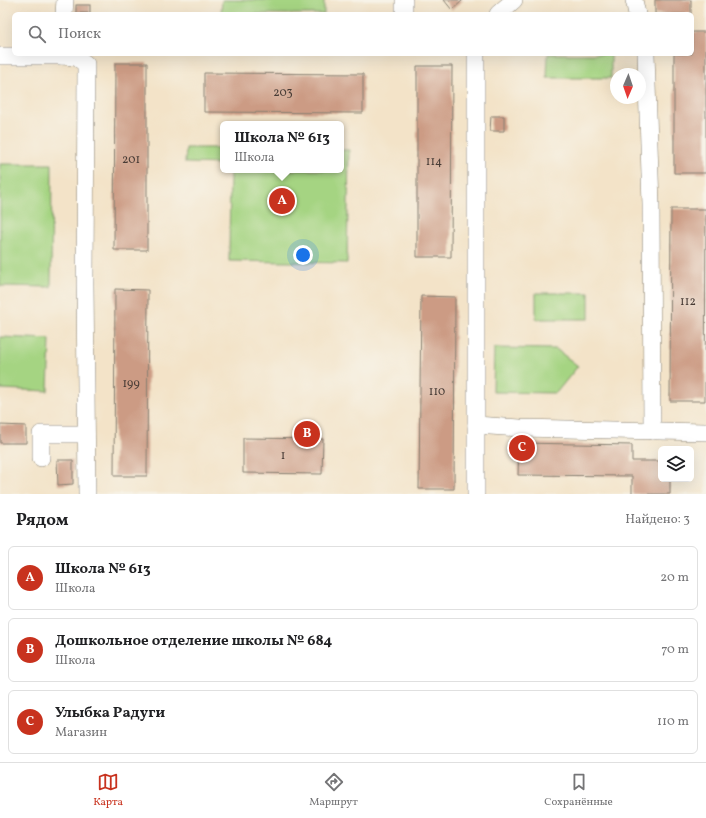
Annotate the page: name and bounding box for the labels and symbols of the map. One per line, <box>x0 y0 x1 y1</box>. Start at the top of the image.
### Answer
north arrow <box>610 68 646 104</box>
house number: 203 <box>273 85 293 101</box>
house number: 201 <box>122 152 140 168</box>
house number: 114 <box>426 154 442 170</box>
pin: A <box>269 186 295 216</box>
your location <box>293 245 313 265</box>
house number: 112 <box>680 294 696 310</box>
house number: 199 <box>122 376 140 392</box>
house number: 110 <box>429 384 445 400</box>
pin: B <box>294 419 320 449</box>
pin: C <box>509 433 535 463</box>
house number: 1 <box>281 448 285 464</box>

